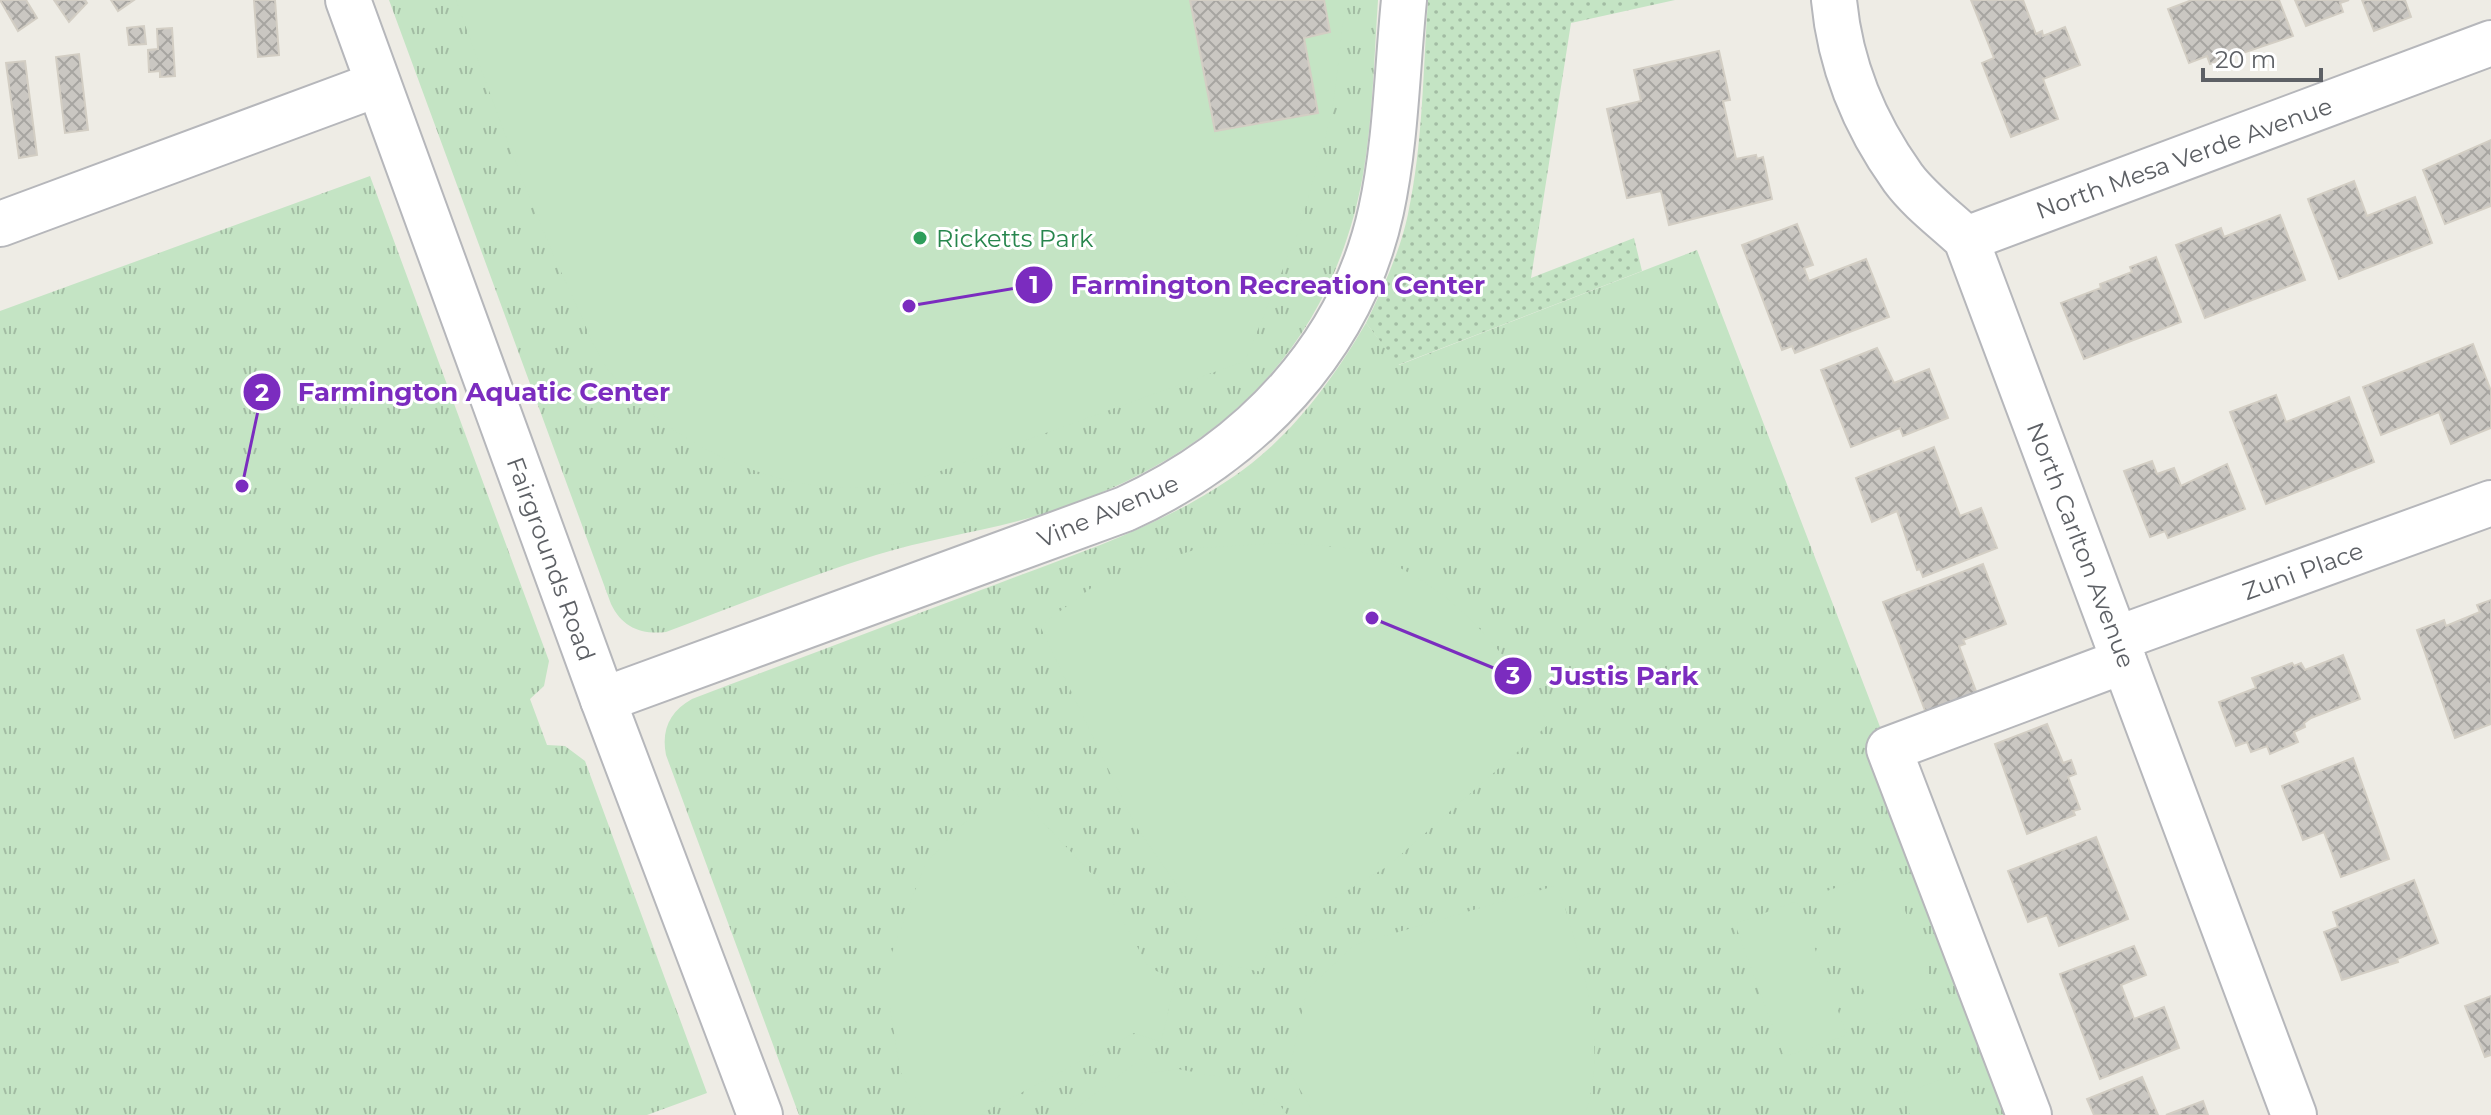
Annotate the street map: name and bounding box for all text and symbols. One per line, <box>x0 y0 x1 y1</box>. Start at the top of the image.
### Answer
scale bar <box>2203 32 2321 82</box>
text: 20 m <box>2215 45 2276 74</box>
street label: North Mesa Verde Avenue <box>2032 91 2336 225</box>
place label: Ricketts Park <box>936 224 1094 253</box>
marker: Ricketts Park <box>911 229 929 247</box>
callout: Farmington Recreation Center <box>1014 260 1501 310</box>
text: Farmington Recreation Center <box>1071 269 1485 301</box>
text: 1 <box>1029 270 1039 299</box>
callout: Farmington Aquatic Center <box>242 367 687 417</box>
text: Farmington Aquatic Center <box>298 376 670 408</box>
text: 2 <box>255 378 269 407</box>
street label: North Carlton Avenue <box>2021 418 2141 672</box>
street label: Fairgrounds Road <box>501 453 601 665</box>
street label: Vine Avenue <box>1033 468 1183 554</box>
street label: Zuni Place <box>2239 536 2367 606</box>
callout: Justis Park <box>1493 651 1714 701</box>
text: Justis Park <box>1549 660 1699 692</box>
text: 3 <box>1505 661 1520 690</box>

